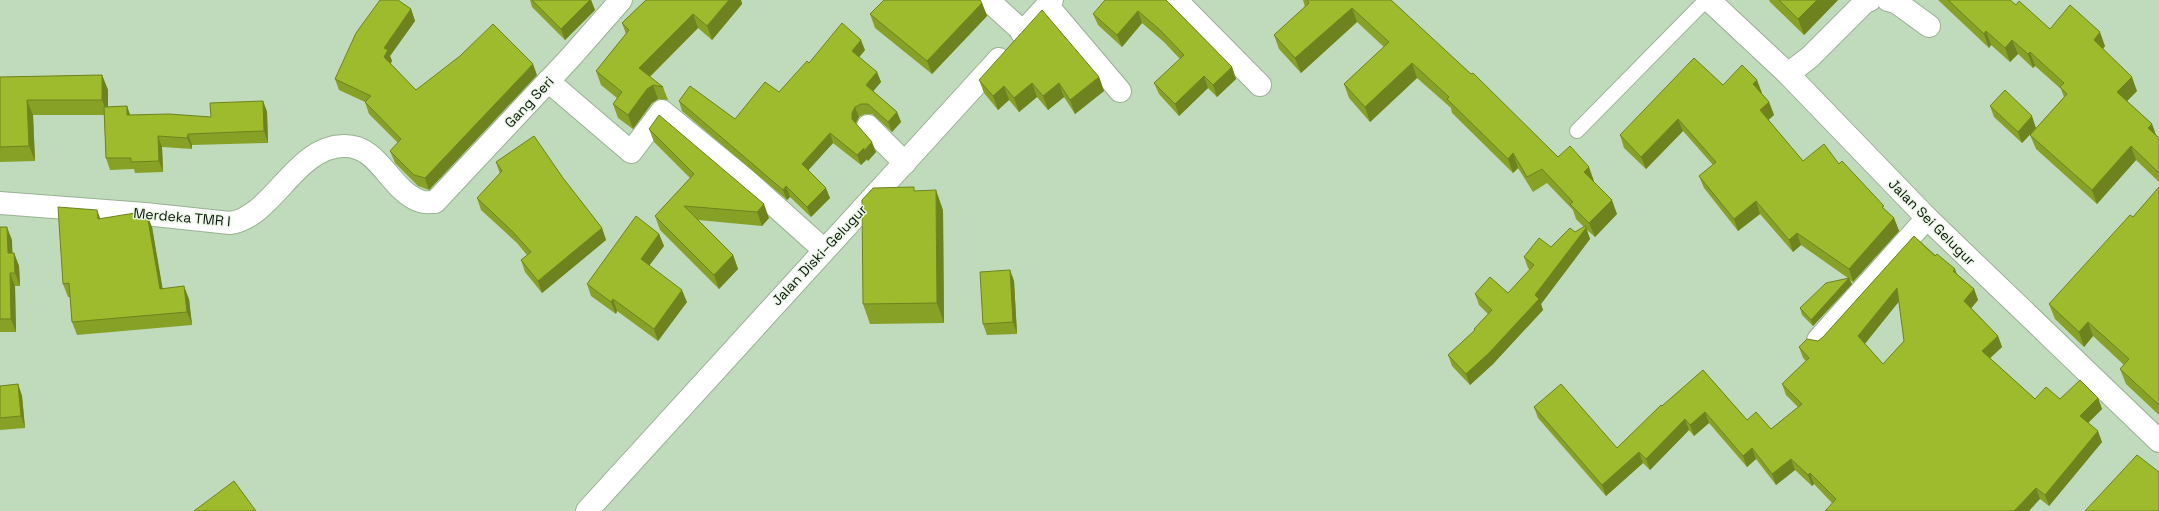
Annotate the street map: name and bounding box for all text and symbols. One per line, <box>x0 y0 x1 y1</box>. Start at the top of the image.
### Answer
street label: Gang Seri <box>501 72 557 132</box>
street label: Jalan Sei Gelugur <box>1885 175 1979 269</box>
street label: Jalan Diski–Gelugur <box>768 201 870 309</box>
street label: Merdeka TMR I <box>133 204 231 230</box>

